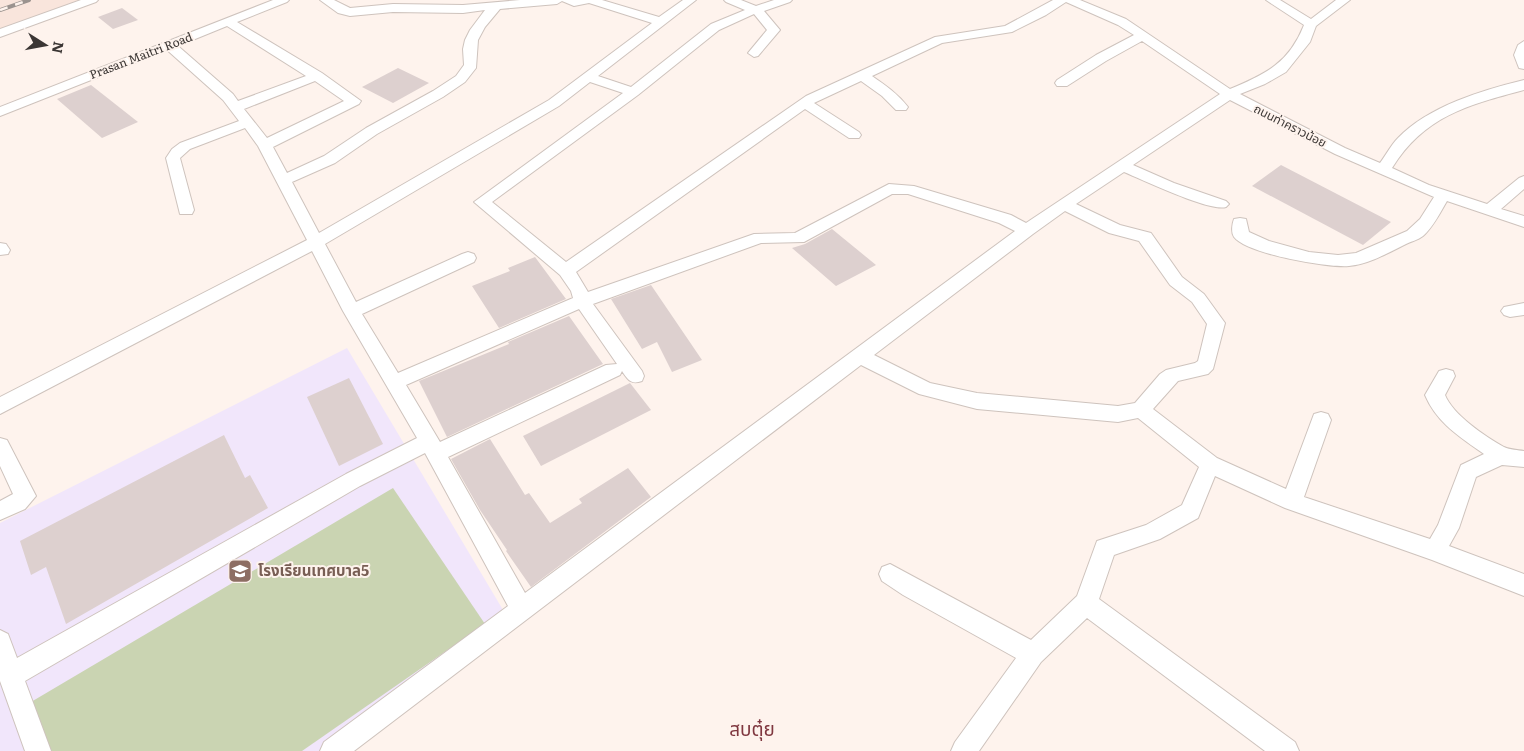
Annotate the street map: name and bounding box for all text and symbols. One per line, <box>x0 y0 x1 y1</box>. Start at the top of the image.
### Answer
north arrow <box>20 20 70 70</box>
street label: Prasan Maitri Road <box>87 27 195 83</box>
text: N <box>48 40 70 56</box>
street label: ถนนท่าคราวน้อย <box>1251 99 1330 151</box>
school or university icon: โรงเรียนเทศบาล5 <box>227 558 253 584</box>
place label: โรงเรียนเทศบาล5 <box>258 558 369 581</box>
district label: สบตุ๋ย <box>729 714 775 742</box>

